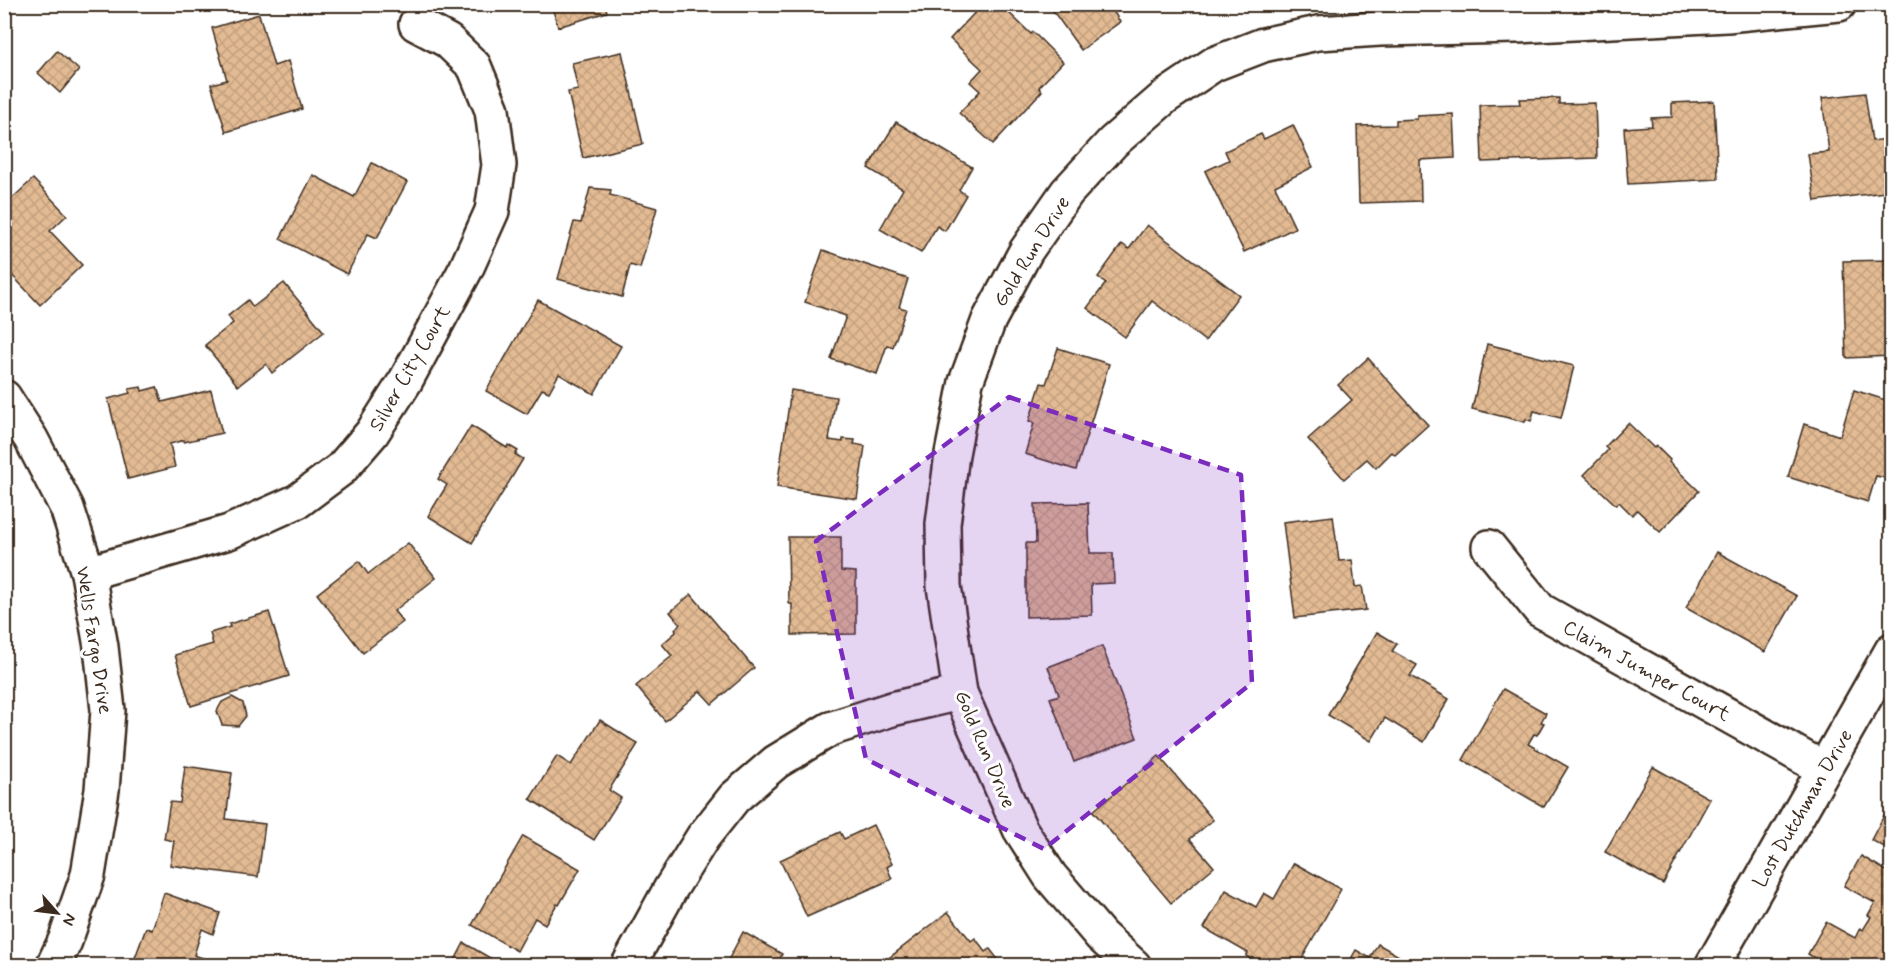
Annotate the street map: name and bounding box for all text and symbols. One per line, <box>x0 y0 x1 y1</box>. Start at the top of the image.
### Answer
street label: Gold Run Drive <box>987 191 1077 312</box>
street label: Silver City Court <box>363 301 457 437</box>
street label: Wells Fargo Drive <box>69 565 119 716</box>
street label: Claim Jumper Court <box>1558 614 1735 729</box>
street label: Gold Run Drive <box>948 686 1022 813</box>
street label: Lost Dutchman Drive <box>1747 725 1860 893</box>
north arrow <box>27 883 87 943</box>
text: N <box>57 910 81 929</box>

